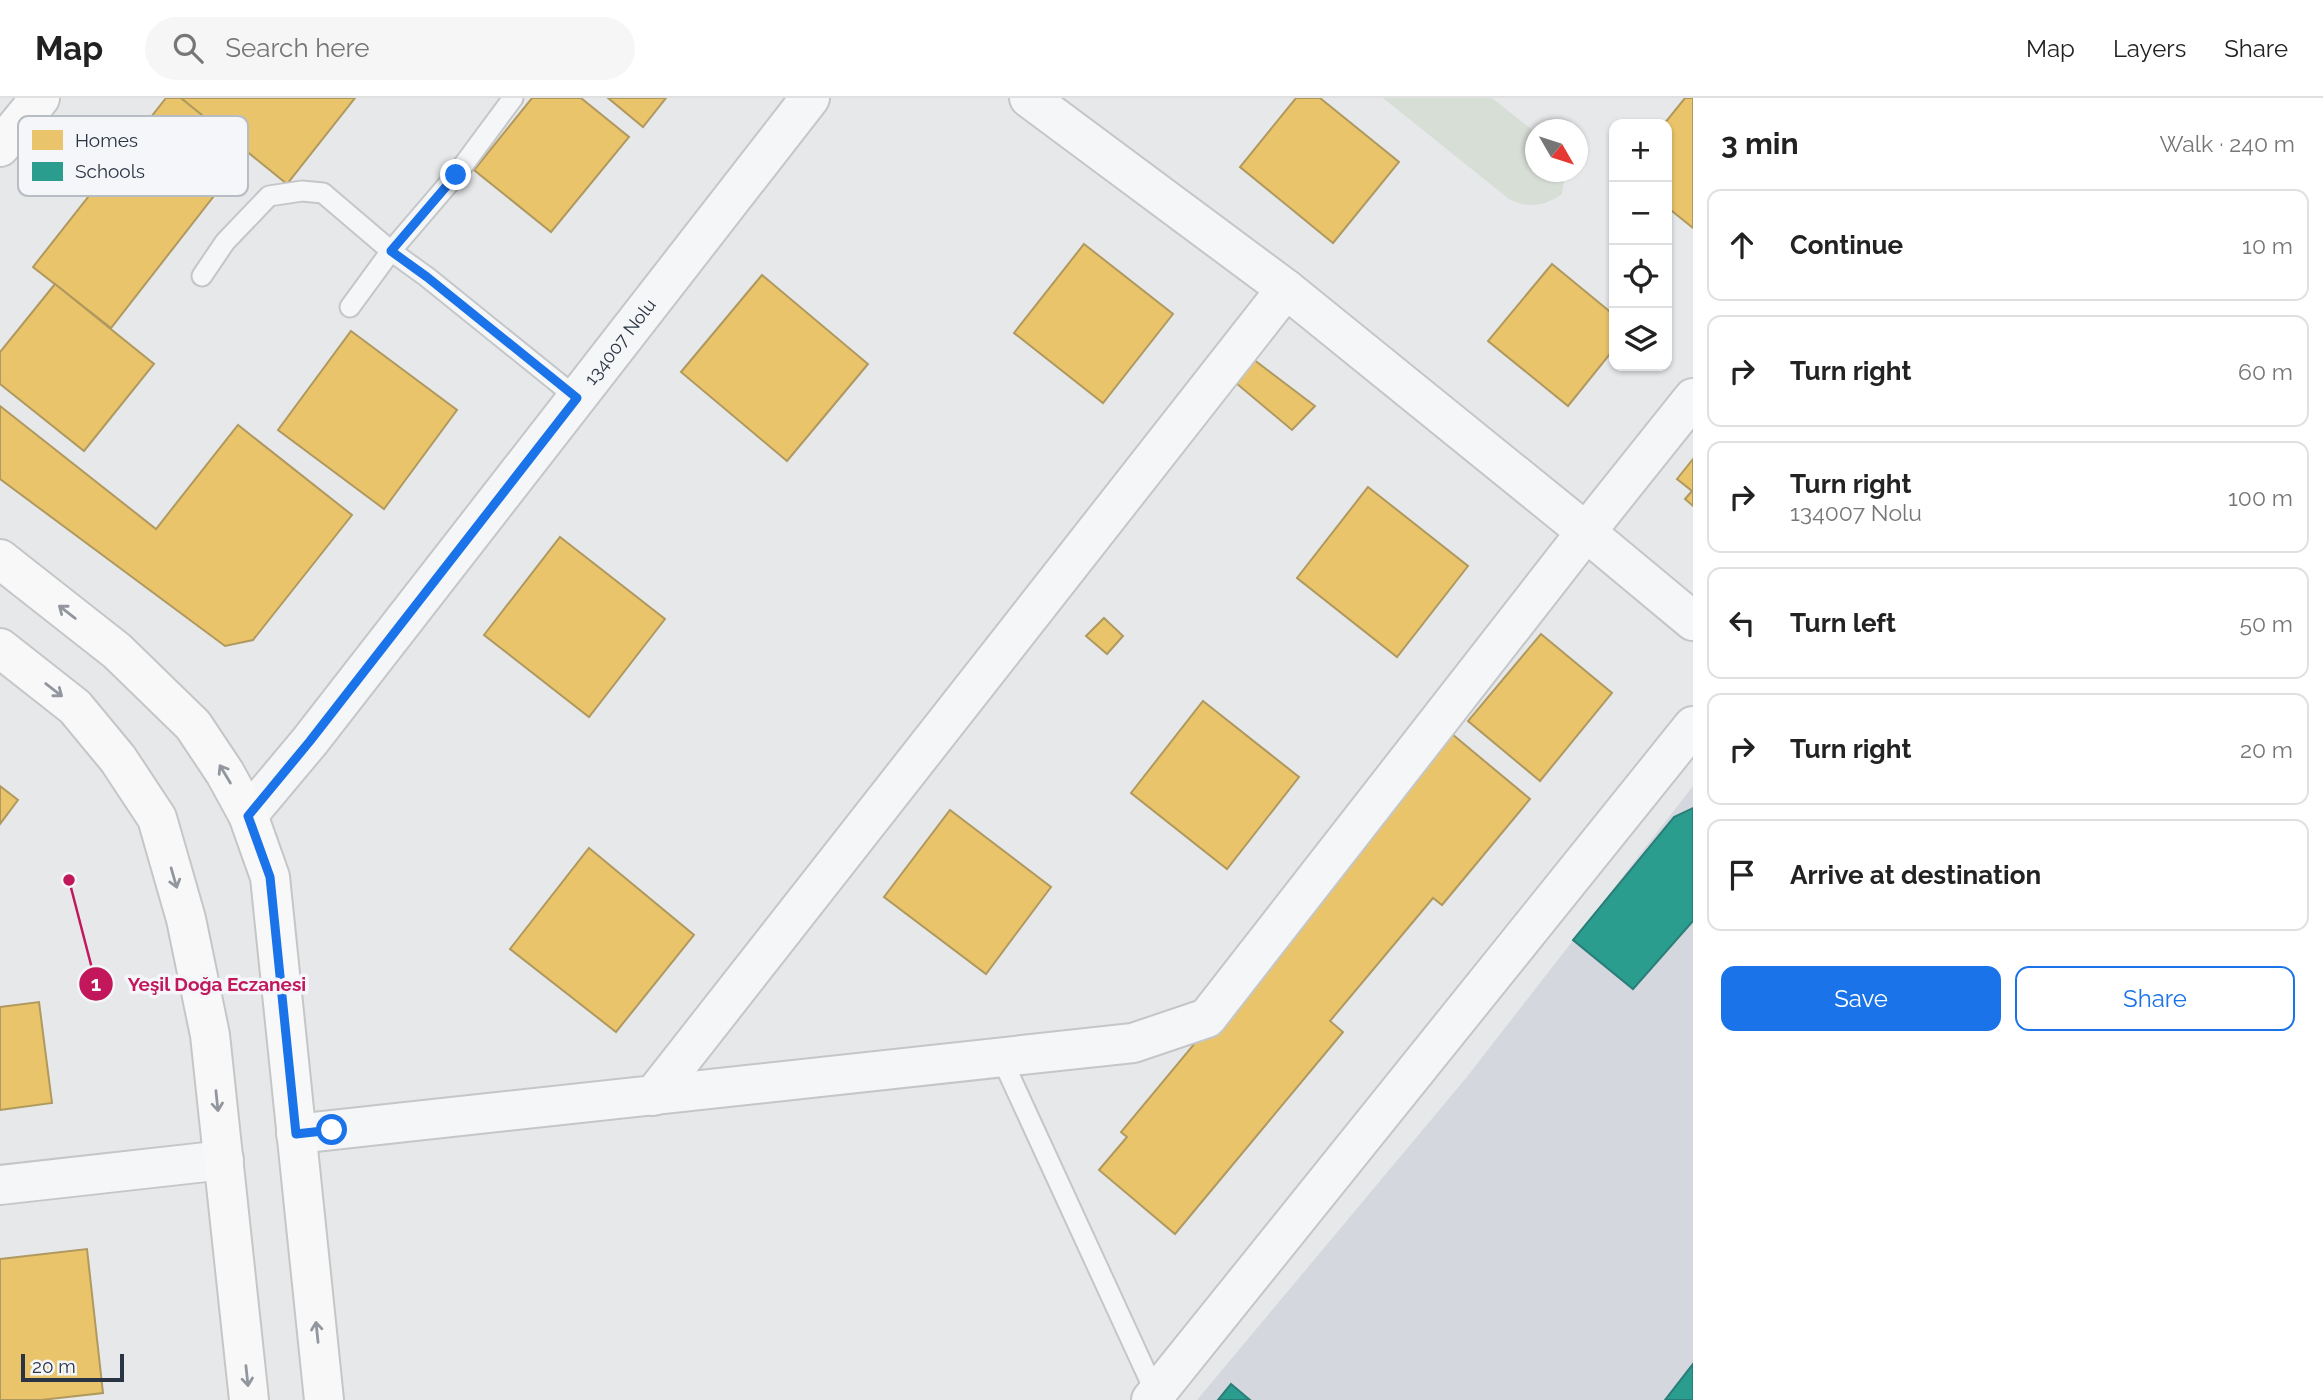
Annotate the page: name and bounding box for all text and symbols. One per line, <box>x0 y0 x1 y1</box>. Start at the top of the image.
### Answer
search box <box>145 17 635 80</box>
text: Map <box>35 29 103 68</box>
icon: search <box>169 29 207 67</box>
text: Search here <box>225 33 370 63</box>
text: Map <box>2026 34 2075 63</box>
text: Layers <box>2113 34 2186 63</box>
text: Share <box>2224 34 2288 63</box>
legend <box>18 116 248 196</box>
north arrow <box>1525 119 1588 182</box>
map controls <box>1609 119 1672 371</box>
button: + <box>1609 119 1672 182</box>
text: 3 min <box>1721 126 1799 161</box>
text: Homes <box>75 129 138 151</box>
text: Walk · 240 m <box>2159 130 2295 157</box>
route end <box>440 159 471 190</box>
text: Schools <box>75 160 145 182</box>
button: − <box>1609 182 1672 245</box>
icon: ahead <box>1723 226 1761 264</box>
text: Continue <box>1790 230 1903 260</box>
text: 10 m <box>2242 232 2293 259</box>
button: locate <box>1609 245 1672 308</box>
street label: 134007 Nolu <box>580 294 660 389</box>
button: layers <box>1609 308 1672 371</box>
icon: right <box>1723 352 1761 390</box>
text: Turn right <box>1790 356 1911 386</box>
text: 60 m <box>2238 358 2293 385</box>
text: Turn right <box>1790 469 1911 499</box>
icon: right <box>1723 478 1761 516</box>
text: 100 m <box>2228 484 2293 511</box>
text: 134007 Nolu <box>1790 499 1922 526</box>
one-way arrow <box>59 604 77 619</box>
icon: left <box>1723 604 1761 642</box>
text: Turn left <box>1790 608 1896 638</box>
text: 50 m <box>2239 610 2293 637</box>
one-way arrow <box>44 683 62 698</box>
icon: right <box>1723 730 1761 768</box>
text: Turn right <box>1790 734 1911 764</box>
text: 20 m <box>2240 736 2293 763</box>
one-way arrow <box>217 764 231 784</box>
icon: arrive <box>1723 856 1761 894</box>
text: Arrive at destination <box>1790 860 2041 890</box>
one-way arrow <box>169 867 182 889</box>
callout: Yeşil Doğa Eczanesi <box>79 964 321 1004</box>
button: Save <box>1721 966 2001 1031</box>
button: Share <box>2015 966 2295 1031</box>
text: 1 <box>91 971 101 996</box>
text: Yeşil Doğa Eczanesi <box>128 973 306 995</box>
one-way arrow <box>211 1089 224 1112</box>
route start <box>316 1114 347 1145</box>
one-way arrow <box>310 1321 323 1344</box>
scale bar <box>21 1351 124 1383</box>
text: 20 m <box>32 1355 76 1377</box>
one-way arrow <box>241 1364 254 1386</box>

